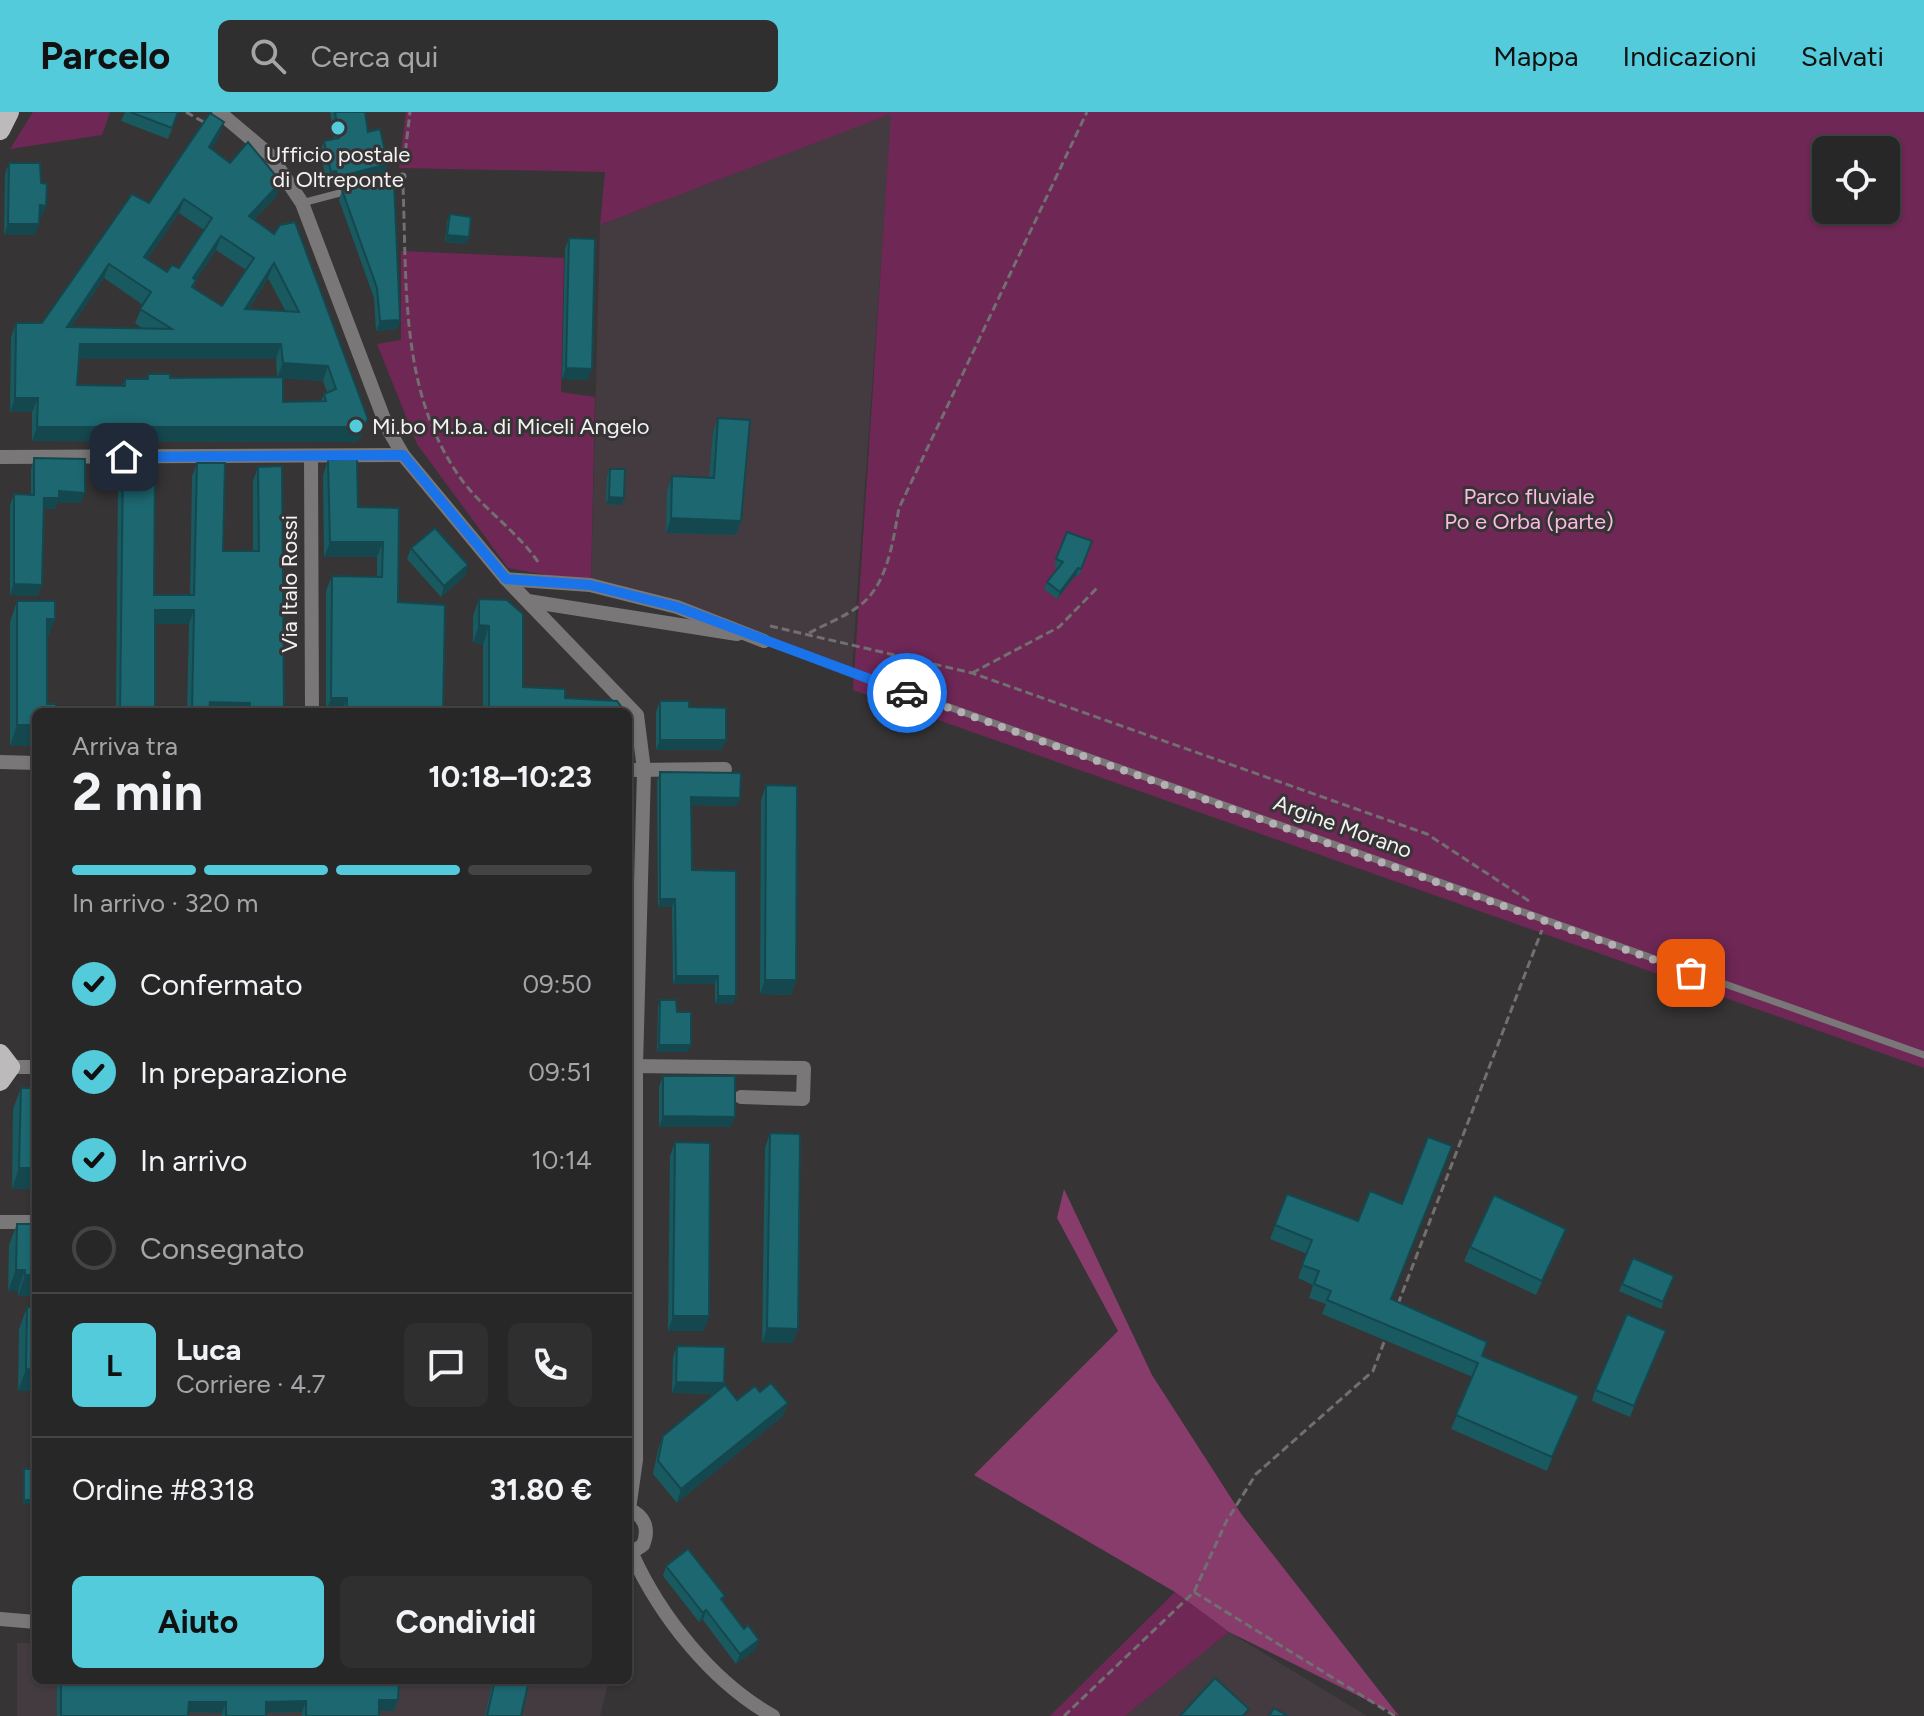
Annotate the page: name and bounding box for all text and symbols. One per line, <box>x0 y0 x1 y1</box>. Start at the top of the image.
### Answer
search box <box>218 20 778 92</box>
text: Parcelo <box>40 33 170 79</box>
icon: search <box>246 34 290 78</box>
text: Cerca qui <box>310 38 439 75</box>
text: Mappa <box>1493 39 1579 73</box>
text: Indicazioni <box>1623 39 1757 73</box>
text: Salvati <box>1801 39 1884 73</box>
marker: Ufficio postale di Oltreponte <box>329 119 347 137</box>
map controls <box>1812 136 1900 224</box>
button: locate <box>1812 136 1900 224</box>
place label: Ufficio postale di Oltreponte <box>266 141 410 193</box>
place label: Mi.bo M.b.a. di Miceli Angelo <box>372 413 649 440</box>
marker: Mi.bo M.b.a. di Miceli Angelo <box>347 417 365 435</box>
pin <box>90 423 158 491</box>
icon: home <box>102 435 146 479</box>
park label: Parco fluviale Po e Orba (parte) <box>1444 483 1614 535</box>
street label: Via Italo Rossi <box>276 515 303 653</box>
courier <box>867 653 947 733</box>
icon: car <box>885 671 929 715</box>
text: Arriva tra <box>72 730 178 762</box>
text: 10:18–10:23 <box>428 758 592 795</box>
text: 2 min <box>72 761 203 823</box>
street label: Argine Morano <box>1270 789 1416 864</box>
text: In arrivo · 320 m <box>72 887 258 919</box>
pin <box>1657 939 1725 1007</box>
icon: bag <box>1669 951 1713 995</box>
icon: check <box>72 962 116 1006</box>
text: Confermato <box>140 966 303 1003</box>
text: 09:50 <box>522 968 592 1000</box>
icon: check <box>72 1050 116 1094</box>
text: In preparazione <box>140 1054 347 1091</box>
text: 09:51 <box>528 1056 592 1088</box>
icon: check <box>72 1138 116 1182</box>
text: In arrivo <box>140 1142 247 1179</box>
text: 10:14 <box>531 1144 592 1176</box>
text: Consegnato <box>140 1230 304 1267</box>
button: chat <box>404 1323 488 1407</box>
button: phone <box>508 1323 592 1407</box>
text: Luca <box>176 1331 242 1368</box>
text: L <box>106 1347 122 1384</box>
text: Corriere · 4.7 <box>176 1368 326 1400</box>
text: Ordine #8318 <box>72 1471 255 1508</box>
text: 31.80 € <box>489 1471 592 1508</box>
button: Aiuto <box>72 1576 324 1668</box>
button: Condividi <box>340 1576 592 1668</box>

